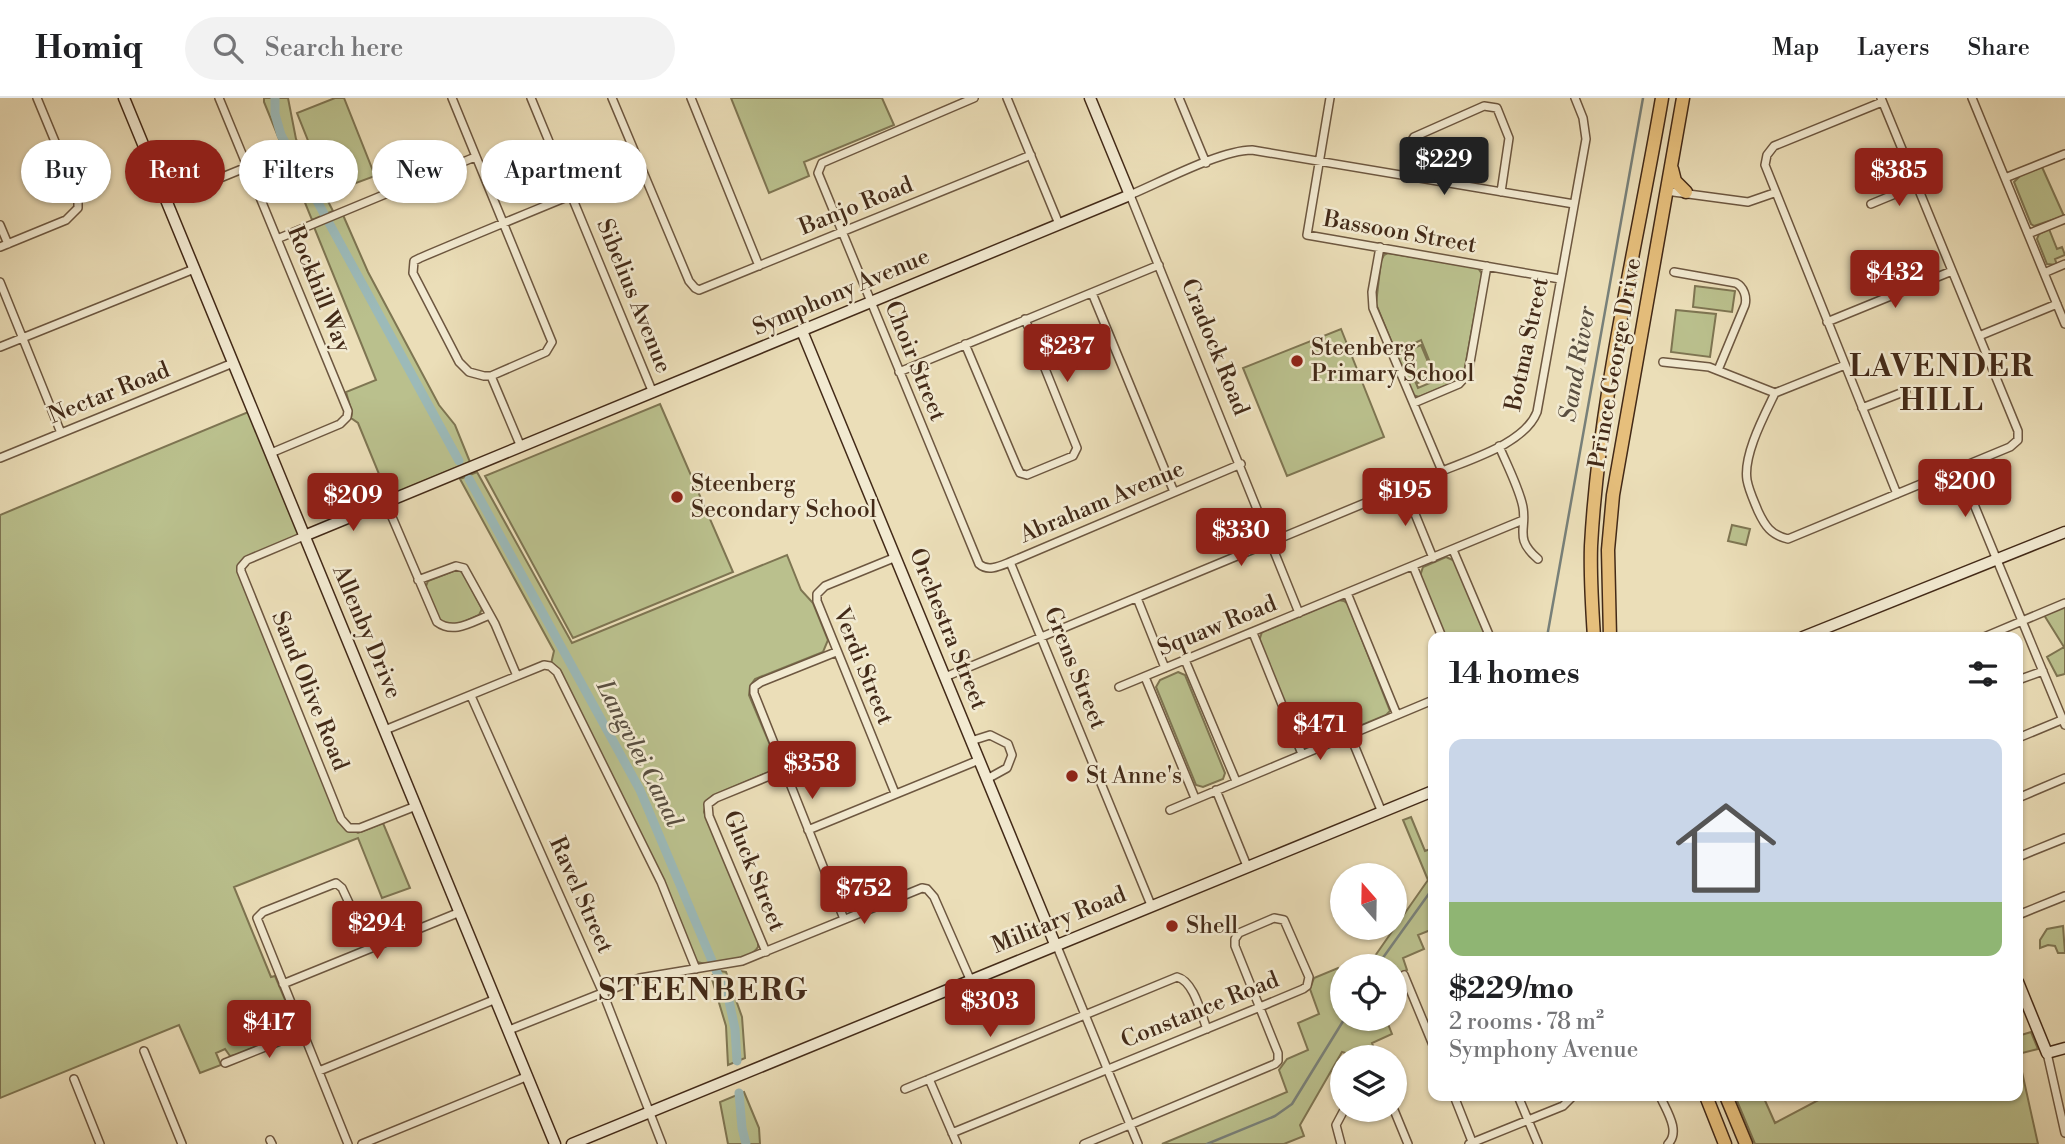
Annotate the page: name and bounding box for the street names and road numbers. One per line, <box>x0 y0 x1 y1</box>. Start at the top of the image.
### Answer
street label: Banjo Road <box>794 171 917 242</box>
street label: Bassoon Street <box>1320 205 1479 259</box>
street label: Sibelius Avenue <box>590 215 678 377</box>
street label: Rockhill Way <box>281 222 357 357</box>
street label: Symphony Avenue <box>748 242 934 342</box>
street label: Prince George Drive <box>1583 256 1647 470</box>
street label: Cradock Road <box>1175 275 1255 419</box>
street label: Botma Street <box>1499 275 1555 414</box>
street label: Choir Street <box>878 297 952 425</box>
street label: Nectar Road <box>44 356 174 430</box>
street label: Abraham Avenue <box>1015 455 1188 550</box>
street label: Orchestra Street <box>903 544 993 714</box>
street label: Allenby Drive <box>326 560 408 703</box>
street label: Squaw Road <box>1153 589 1281 663</box>
street label: Verdi Street <box>826 602 899 729</box>
street label: Grens Street <box>1038 603 1112 733</box>
street label: Sand Olive Road <box>265 607 355 775</box>
street label: Gluck Street <box>717 807 791 935</box>
street label: Ravel Street <box>543 832 619 958</box>
street label: Military Road <box>988 880 1130 960</box>
street label: Constance Road <box>1117 966 1283 1054</box>

